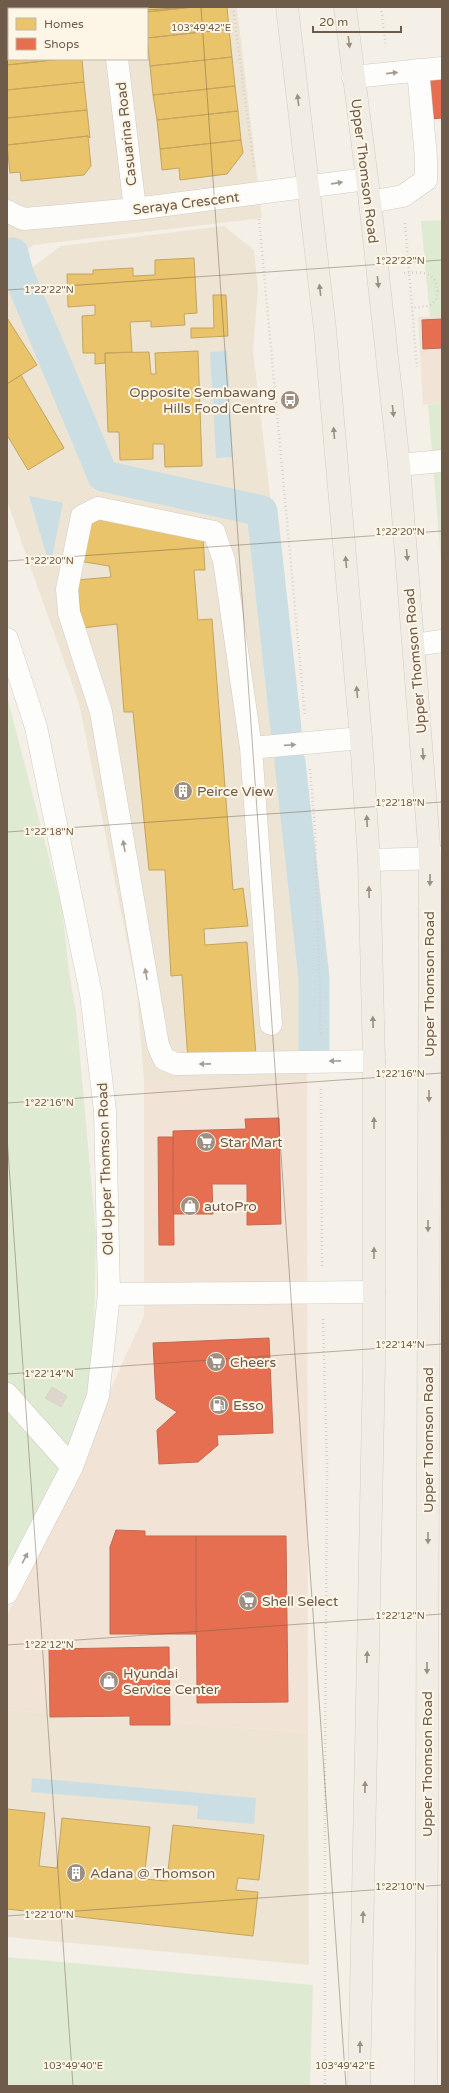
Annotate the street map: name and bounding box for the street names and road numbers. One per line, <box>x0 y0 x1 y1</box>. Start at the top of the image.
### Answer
street label: Casuarina Road <box>113 81 140 187</box>
street label: Upper Thomson Road <box>347 98 382 244</box>
street label: Seraya Crescent <box>132 188 241 218</box>
street label: Upper Thomson Road <box>401 588 430 734</box>
street label: Upper Thomson Road <box>421 911 438 1057</box>
street label: Old Upper Thomson Road <box>94 1082 117 1256</box>
street label: Upper Thomson Road <box>420 1367 437 1513</box>
street label: Upper Thomson Road <box>419 1691 436 1837</box>

